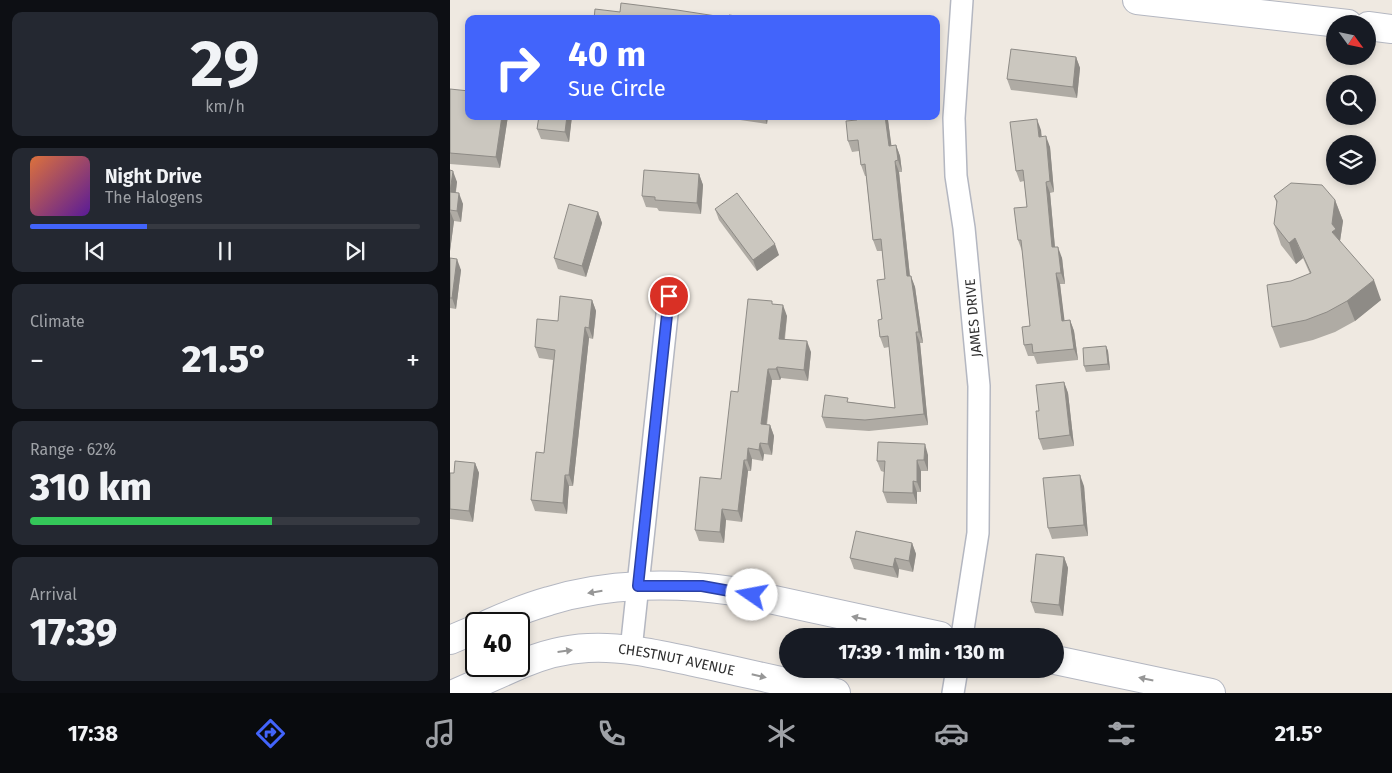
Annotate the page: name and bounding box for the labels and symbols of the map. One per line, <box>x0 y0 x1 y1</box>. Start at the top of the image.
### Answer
north arrow <box>1326 15 1376 65</box>
pin <box>648 275 690 317</box>
street label: JAMES DRIVE <box>962 278 985 358</box>
position arrow <box>725 568 777 620</box>
one-way arrow <box>586 588 602 596</box>
speed limit sign: 40 <box>465 612 530 677</box>
one-way arrow <box>851 614 866 622</box>
street label: CHESTNUT AVENUE <box>617 641 736 680</box>
one-way arrow <box>557 646 573 654</box>
one-way arrow <box>752 672 767 680</box>
one-way arrow <box>1138 675 1154 683</box>

